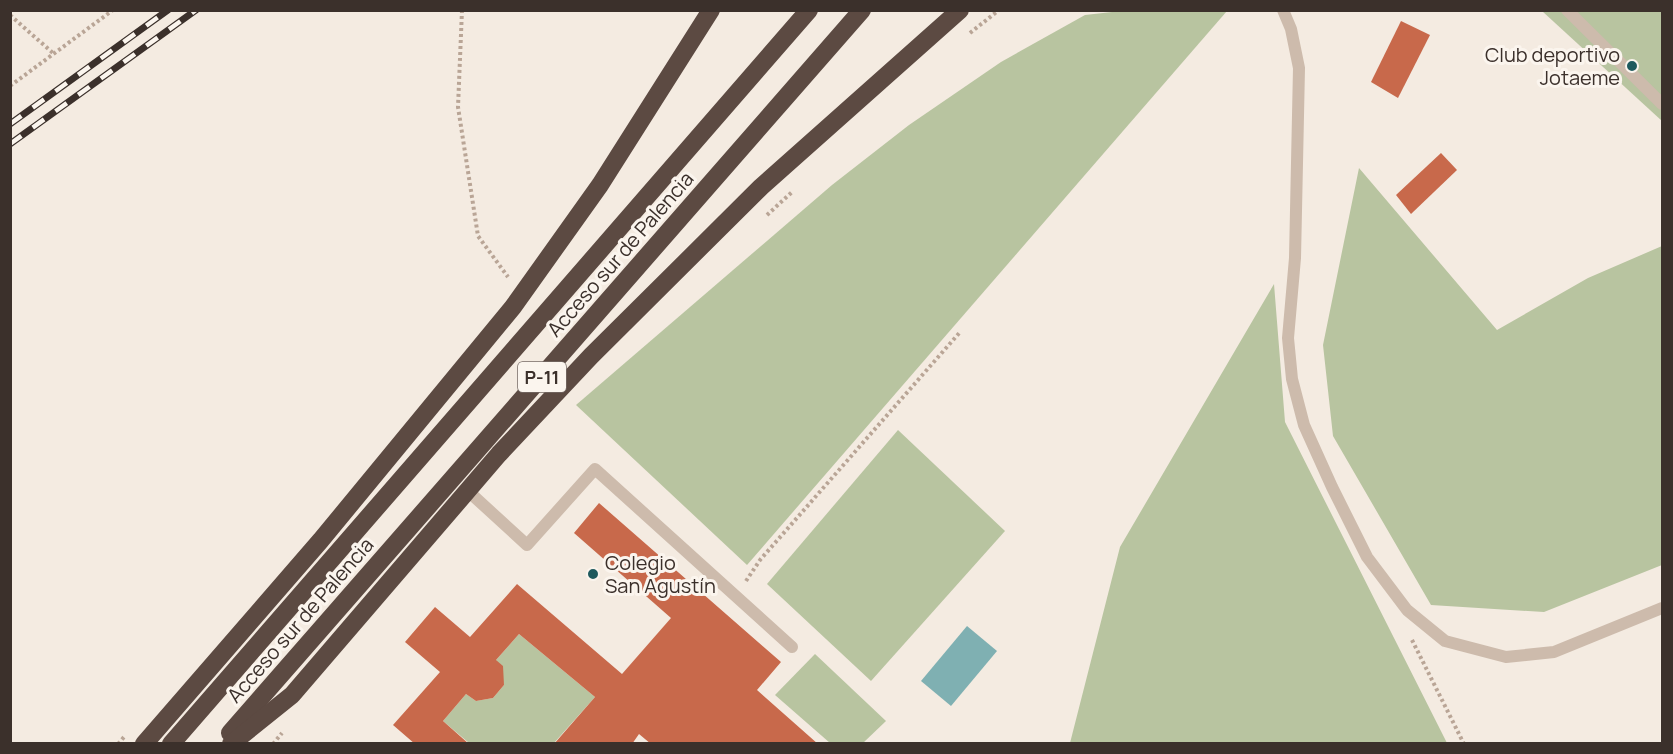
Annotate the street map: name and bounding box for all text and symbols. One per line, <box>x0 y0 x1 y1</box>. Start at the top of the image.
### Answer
place label: Club deportivo Jotaeme <box>1485 41 1620 91</box>
marker: Club deportivo Jotaeme <box>1625 59 1639 73</box>
street label: Acceso sur de Palencia <box>541 166 699 342</box>
road number: P-11 <box>518 362 566 392</box>
street label: Acceso sur de Palencia <box>221 532 379 708</box>
place label: Colegio San Agustín <box>605 549 716 599</box>
marker: Colegio San Agustín <box>586 567 600 581</box>

